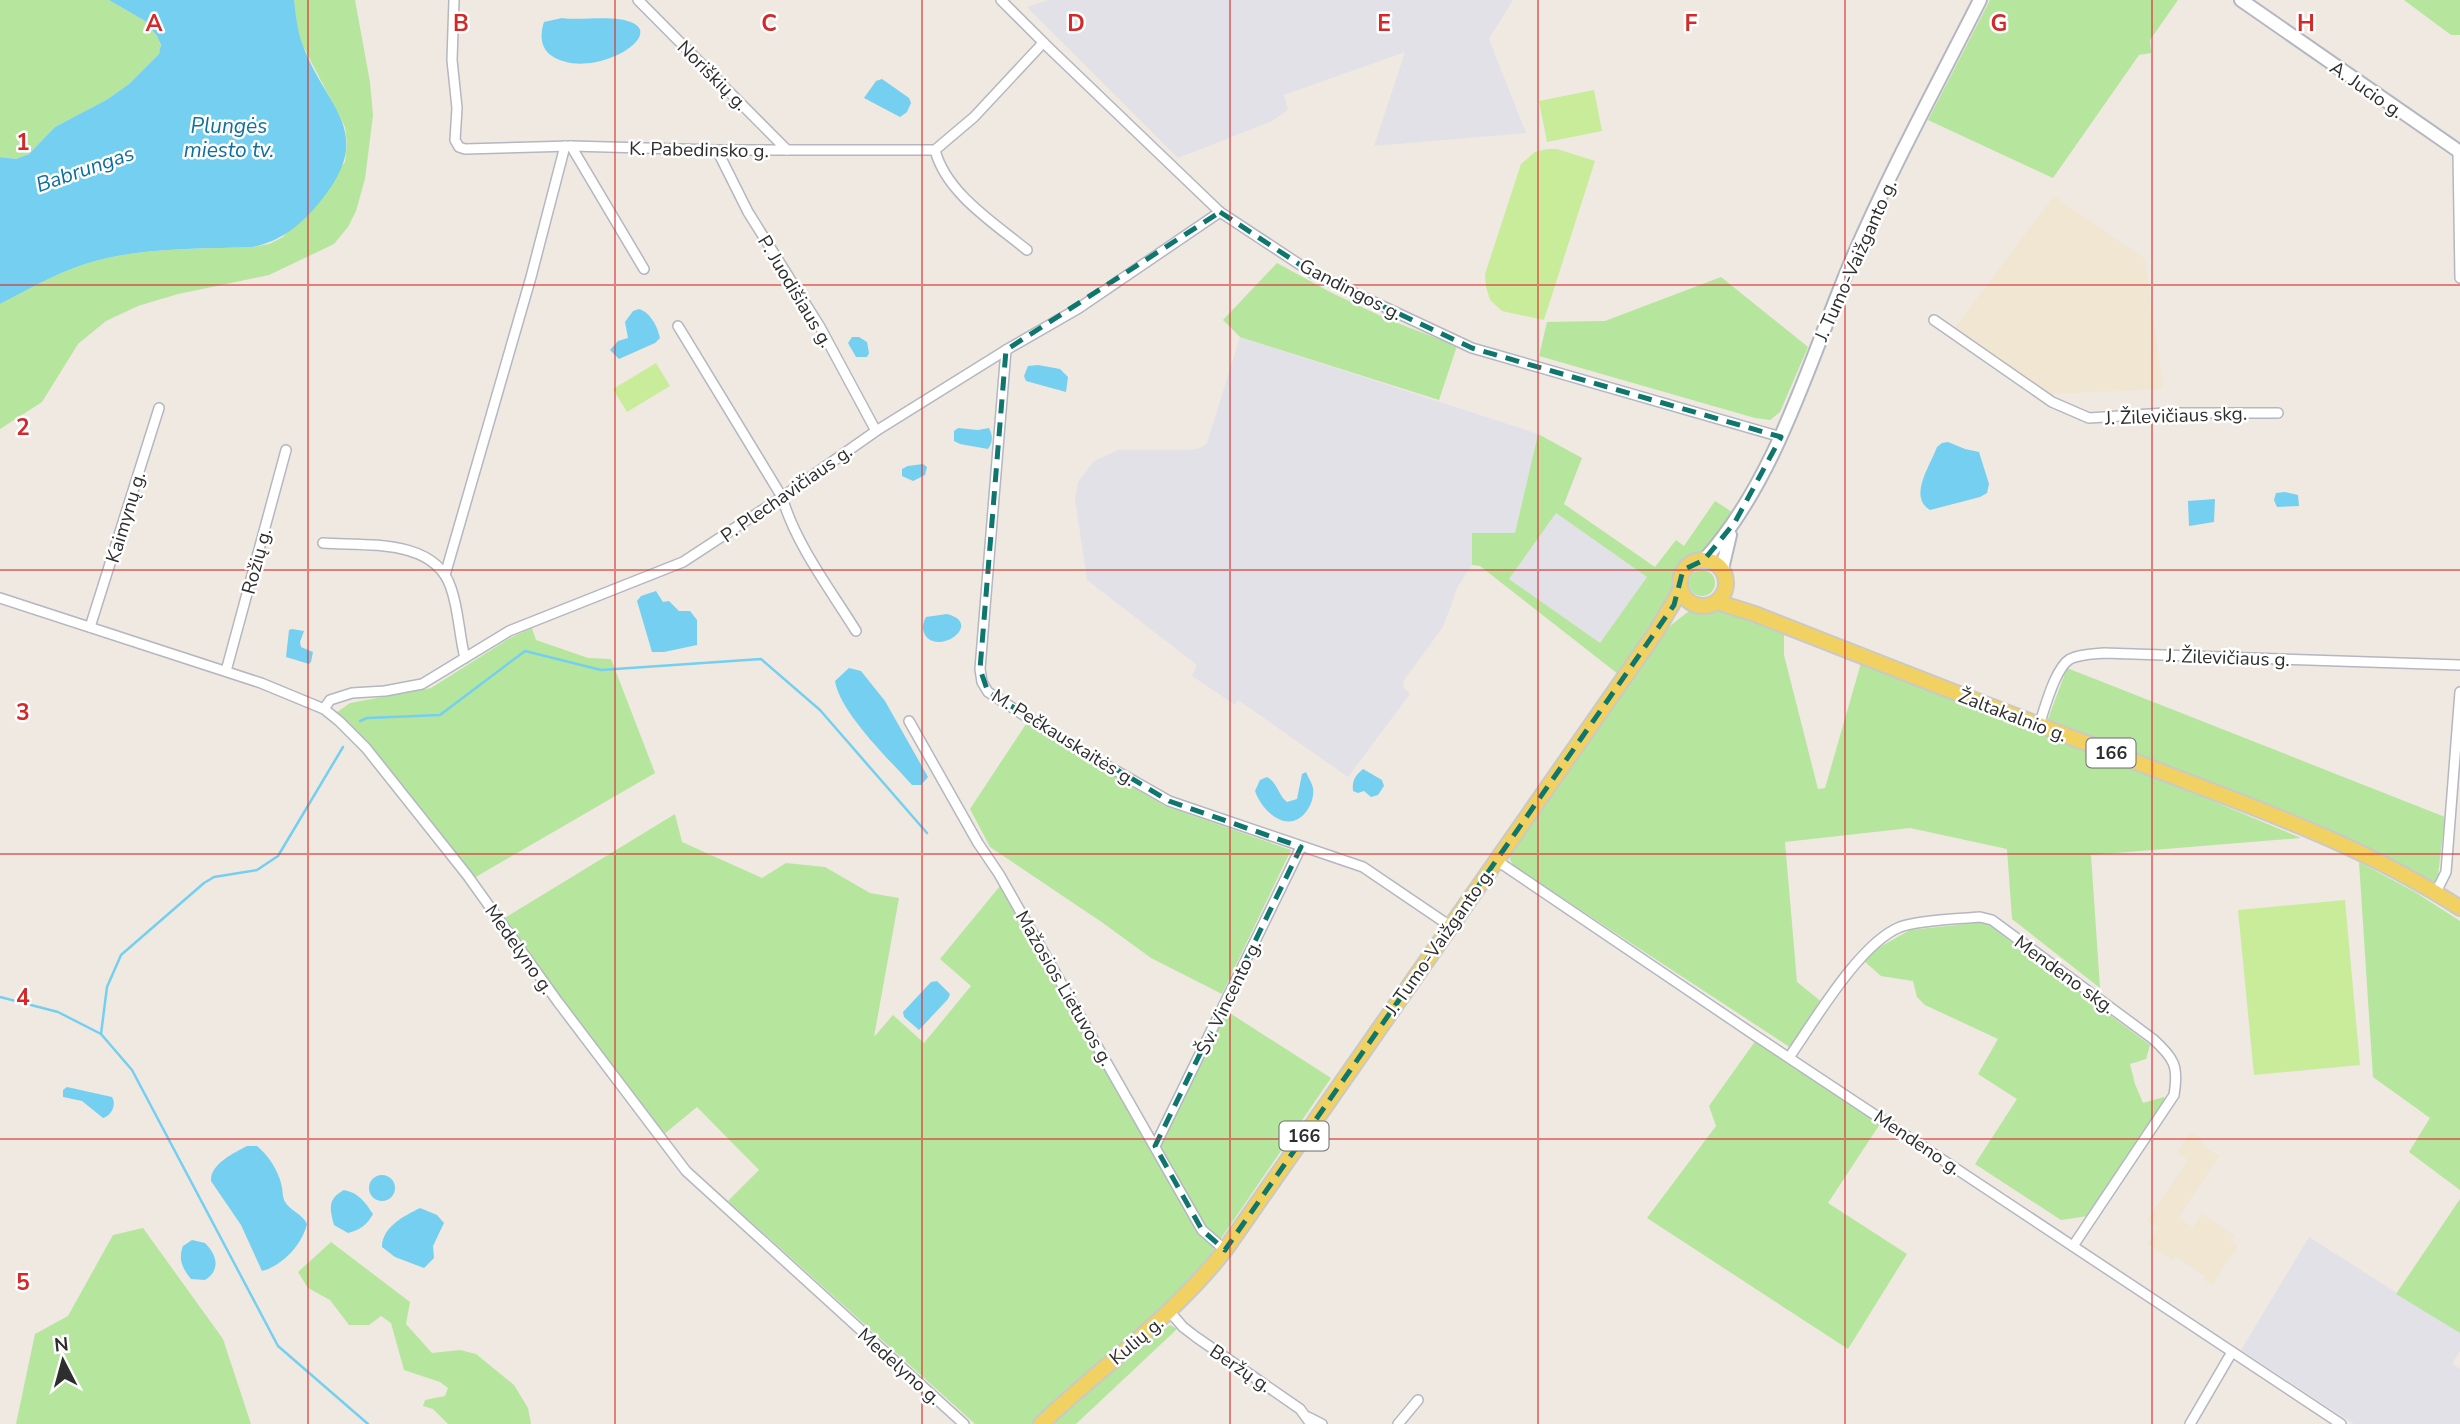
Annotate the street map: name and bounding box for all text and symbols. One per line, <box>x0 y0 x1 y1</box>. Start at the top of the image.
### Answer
text: A <box>145 8 163 39</box>
text: B <box>453 8 469 39</box>
text: C <box>761 8 777 39</box>
text: D <box>1067 8 1085 39</box>
text: E <box>1377 8 1391 39</box>
text: F <box>1685 8 1698 39</box>
text: G <box>1991 8 2007 39</box>
text: H <box>2297 8 2315 39</box>
street label: Noriškių g. <box>671 35 753 117</box>
street label: A. Jucio g. <box>2324 55 2408 125</box>
water label: Plungės miesto tv. <box>184 112 274 164</box>
text: 1 <box>16 127 30 158</box>
street label: K. Pabedinsko g. <box>629 136 769 164</box>
water label: Babrungas <box>32 139 138 199</box>
street label: J. Tumo-Vaižganto g. <box>1808 175 1903 346</box>
street label: P. Juodišiaus g. <box>751 230 839 353</box>
street label: Gandingos g. <box>1295 253 1406 327</box>
street label: J. Žilevičiaus skg. <box>2104 401 2248 432</box>
text: 2 <box>16 412 30 443</box>
street label: P. Plechavičiaus g. <box>716 439 858 549</box>
street label: Kaimynų g. <box>100 469 152 566</box>
street label: Rožių g. <box>236 525 278 597</box>
street label: J. Žilevičiaus g. <box>2165 643 2290 673</box>
street label: M. Pečkauskaitės g. <box>986 683 1140 793</box>
street label: Žaltakalnio g. <box>1955 683 2071 749</box>
text: 3 <box>16 697 30 728</box>
road number: 166 <box>2086 738 2136 768</box>
street label: J. Tumo-Vaižganto g. <box>1379 863 1501 1021</box>
street label: Medelyno g. <box>479 899 560 1000</box>
street label: Mažosios Lietuvos g. <box>1009 906 1119 1071</box>
street label: Mendeno skg. <box>2009 929 2120 1020</box>
street label: Šv. Vincento g. <box>1190 936 1268 1059</box>
text: 4 <box>16 982 30 1013</box>
street label: Mendeno g. <box>1869 1104 1966 1182</box>
road number: 166 <box>1280 1121 1328 1150</box>
text: 5 <box>16 1267 30 1298</box>
street label: Kulių g. <box>1104 1310 1169 1371</box>
street label: Medelyno g. <box>852 1322 947 1411</box>
north arrow <box>28 1326 98 1396</box>
text: N <box>53 1331 70 1359</box>
street label: Beržų g. <box>1204 1339 1277 1399</box>

